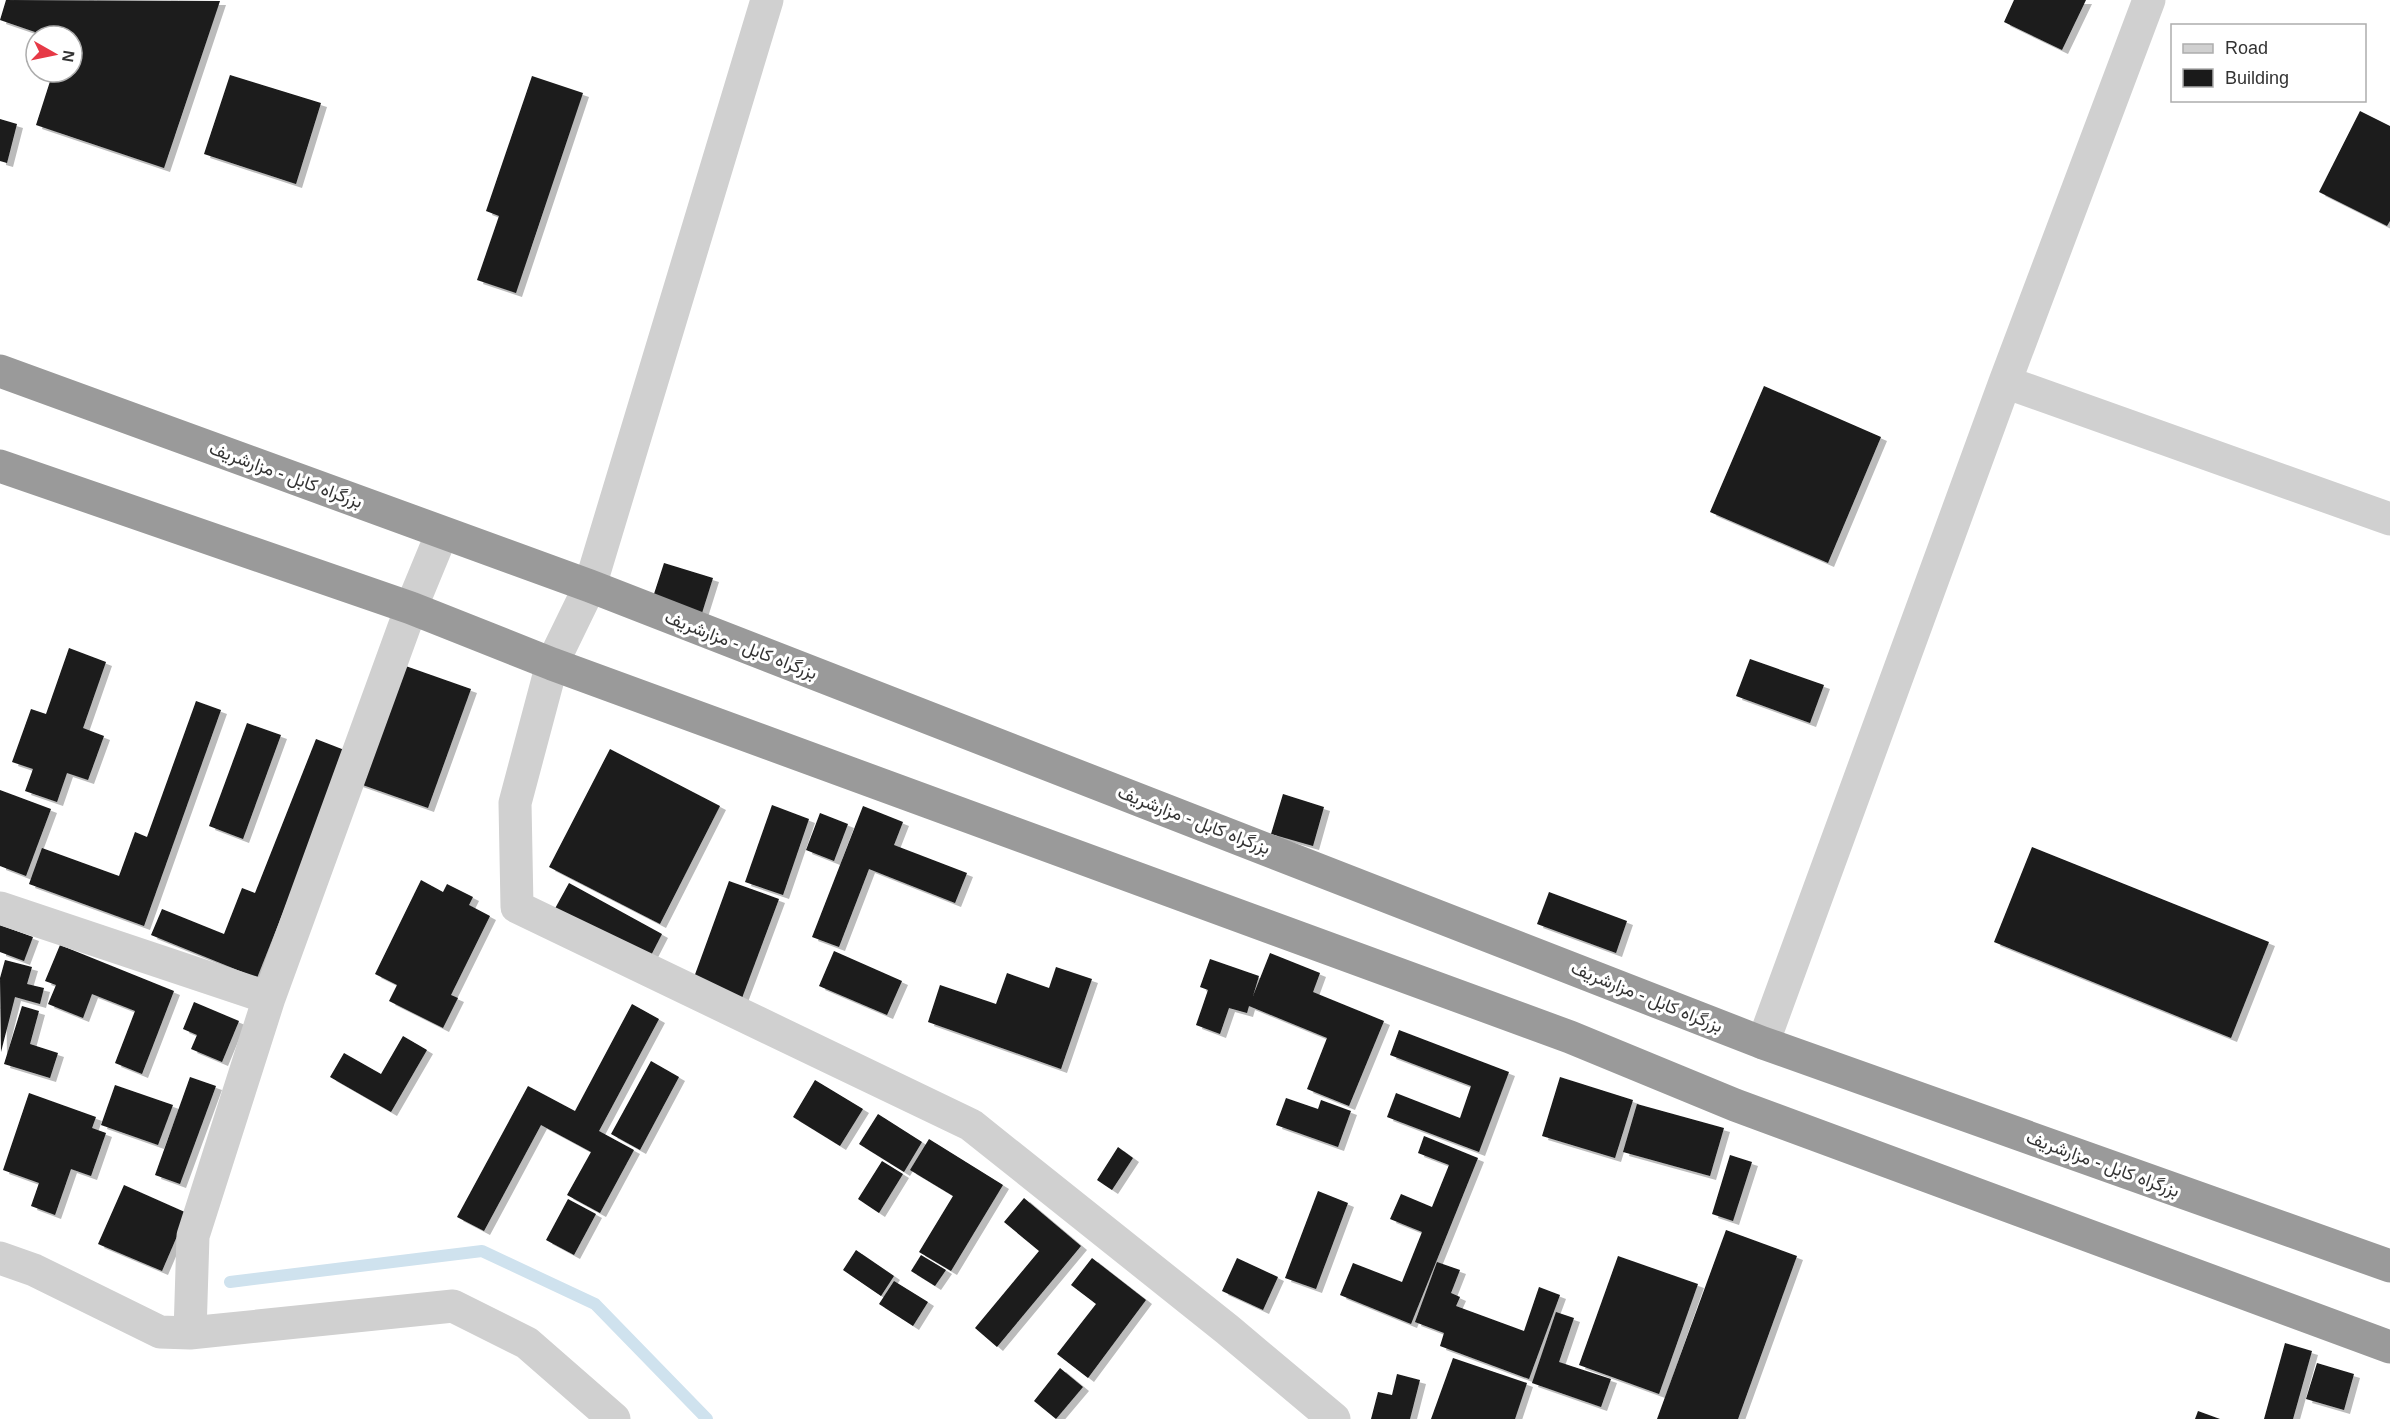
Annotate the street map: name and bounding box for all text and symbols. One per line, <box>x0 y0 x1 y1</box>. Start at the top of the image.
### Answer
north arrow <box>24 24 84 84</box>
legend <box>2171 24 2366 102</box>
text: Road <box>2225 38 2268 58</box>
text: N <box>59 49 78 63</box>
text: Building <box>2225 68 2289 88</box>
street label: بزرگراه کابل - مزارشریف <box>206 438 365 513</box>
street label: بزرگراه کابل - مزارشریف <box>662 607 820 684</box>
street label: بزرگراه کابل - مزارشریف <box>1115 782 1273 859</box>
street label: بزرگراه کابل - مزارشریف <box>1568 957 1726 1037</box>
street label: بزرگراه کابل - مزارشریف <box>2023 1127 2182 1202</box>

